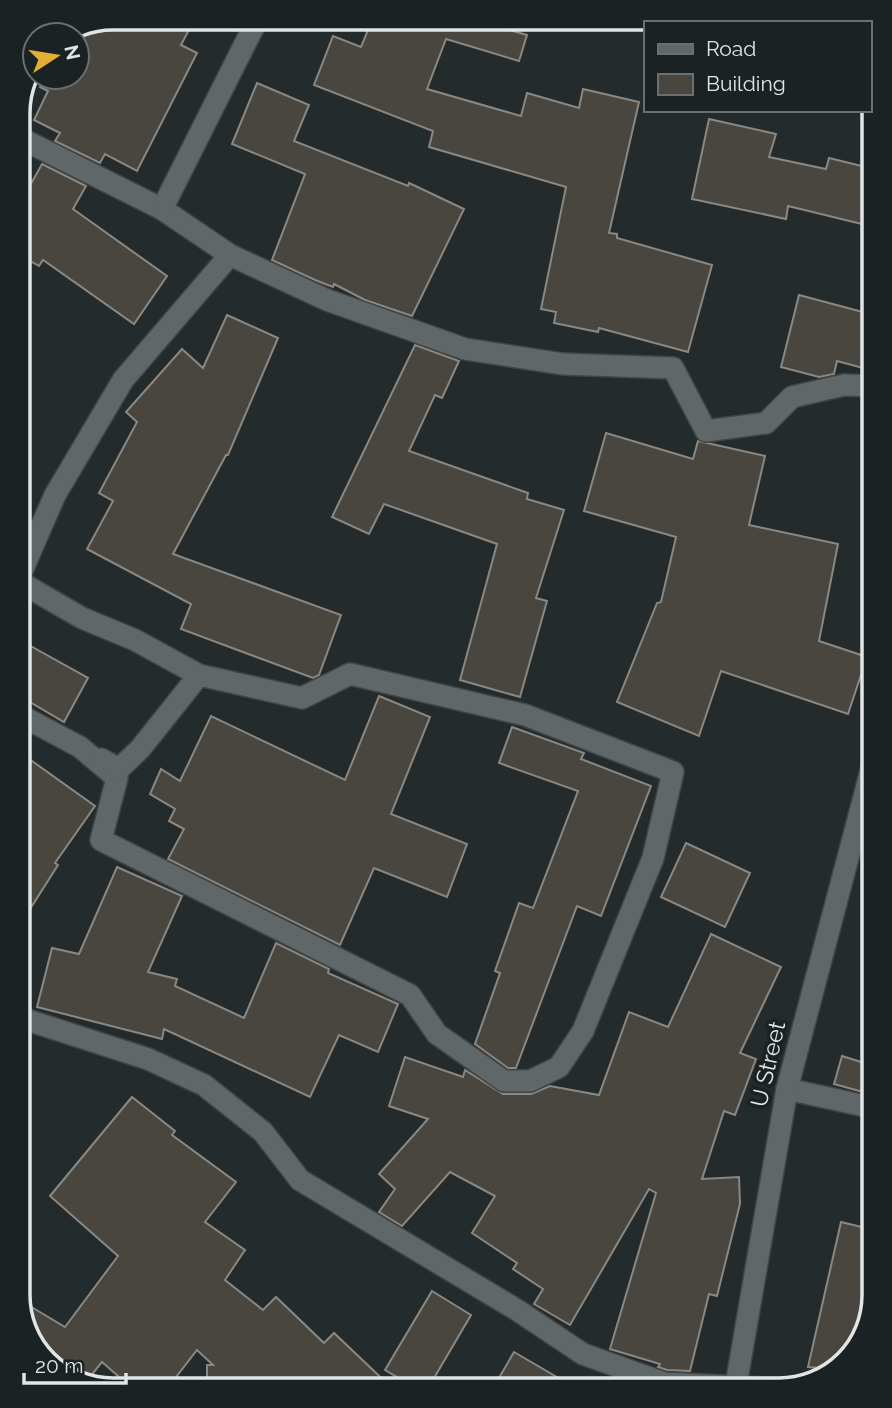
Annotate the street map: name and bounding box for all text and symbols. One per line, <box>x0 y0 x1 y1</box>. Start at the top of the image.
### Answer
north arrow <box>21 21 91 91</box>
legend <box>644 21 871 112</box>
text: Road <box>706 36 756 61</box>
text: N <box>60 43 85 62</box>
text: Building <box>706 71 786 96</box>
street label: U Street <box>745 1018 791 1109</box>
scale bar <box>24 1342 126 1386</box>
text: 20 m <box>35 1353 83 1378</box>

